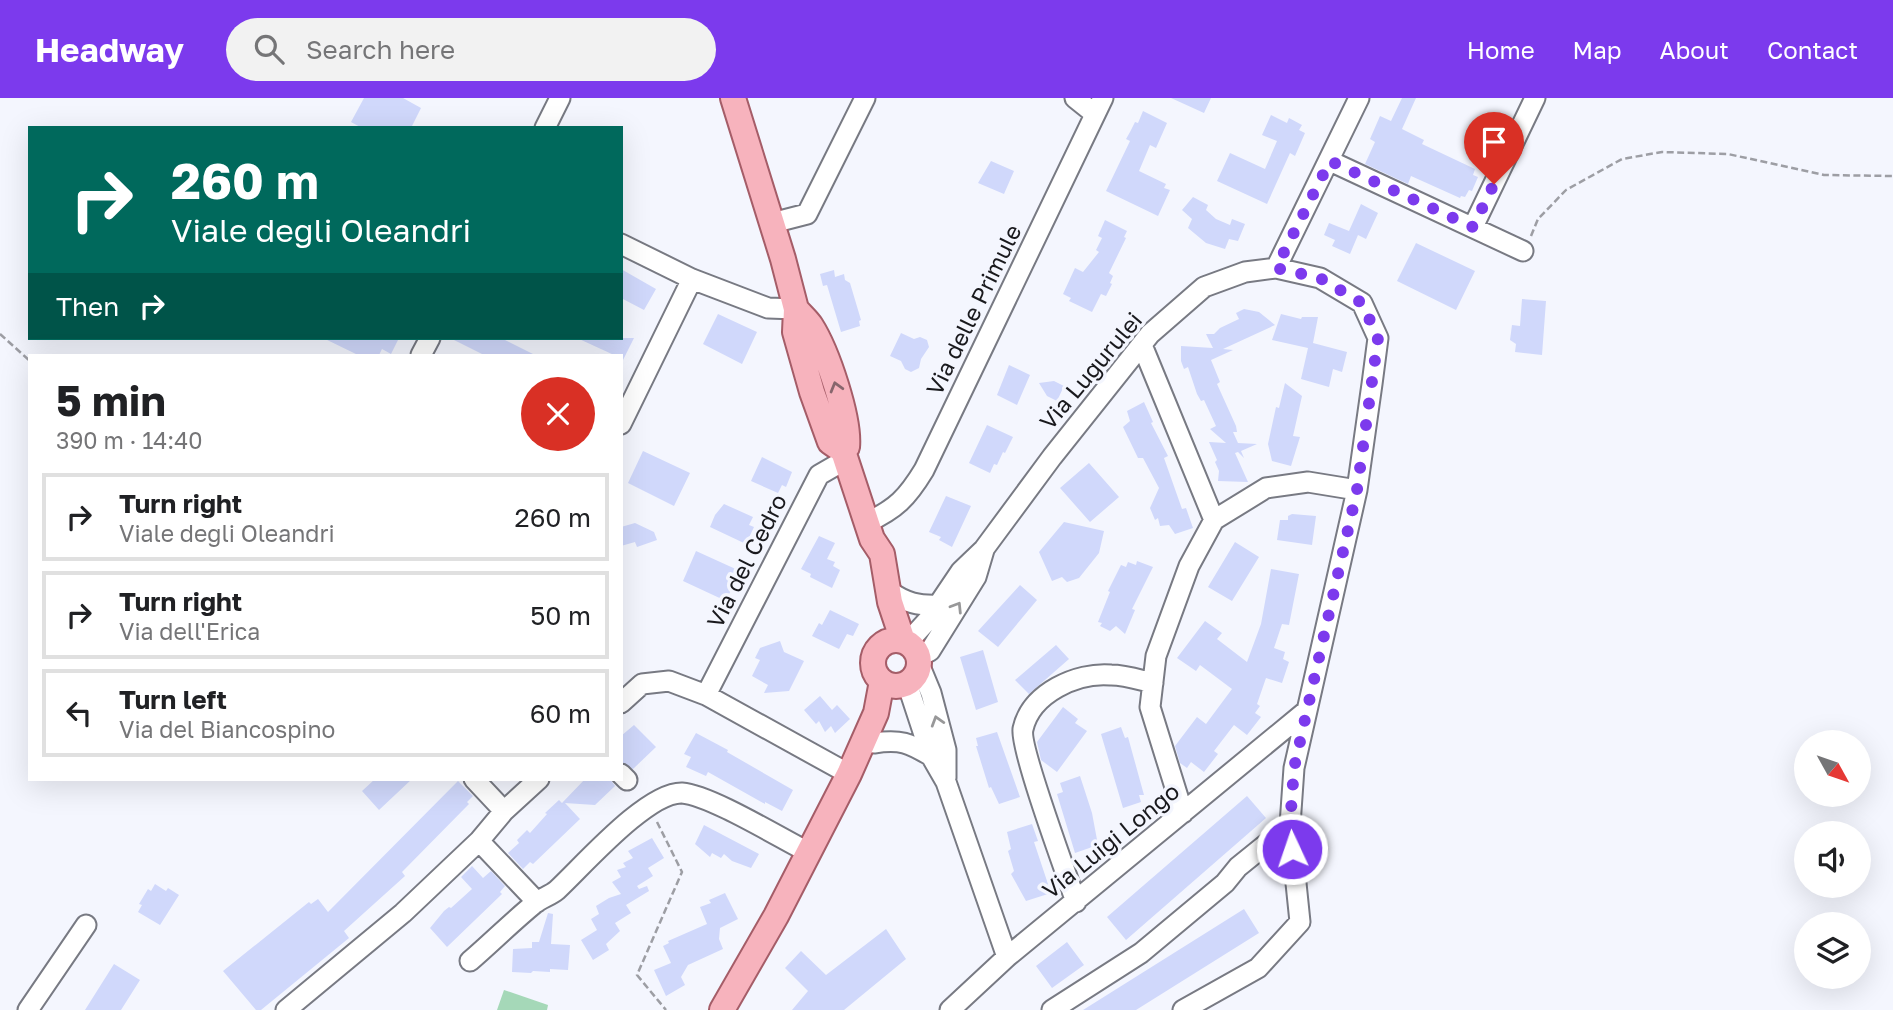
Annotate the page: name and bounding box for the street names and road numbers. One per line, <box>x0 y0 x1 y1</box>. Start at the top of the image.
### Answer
street label: Via delle Primule <box>920 220 1027 399</box>
street label: Via Lugurulei <box>1033 306 1147 435</box>
street label: Via del Cedro <box>700 489 792 632</box>
street label: Via Luigi Longo <box>1036 777 1184 904</box>

